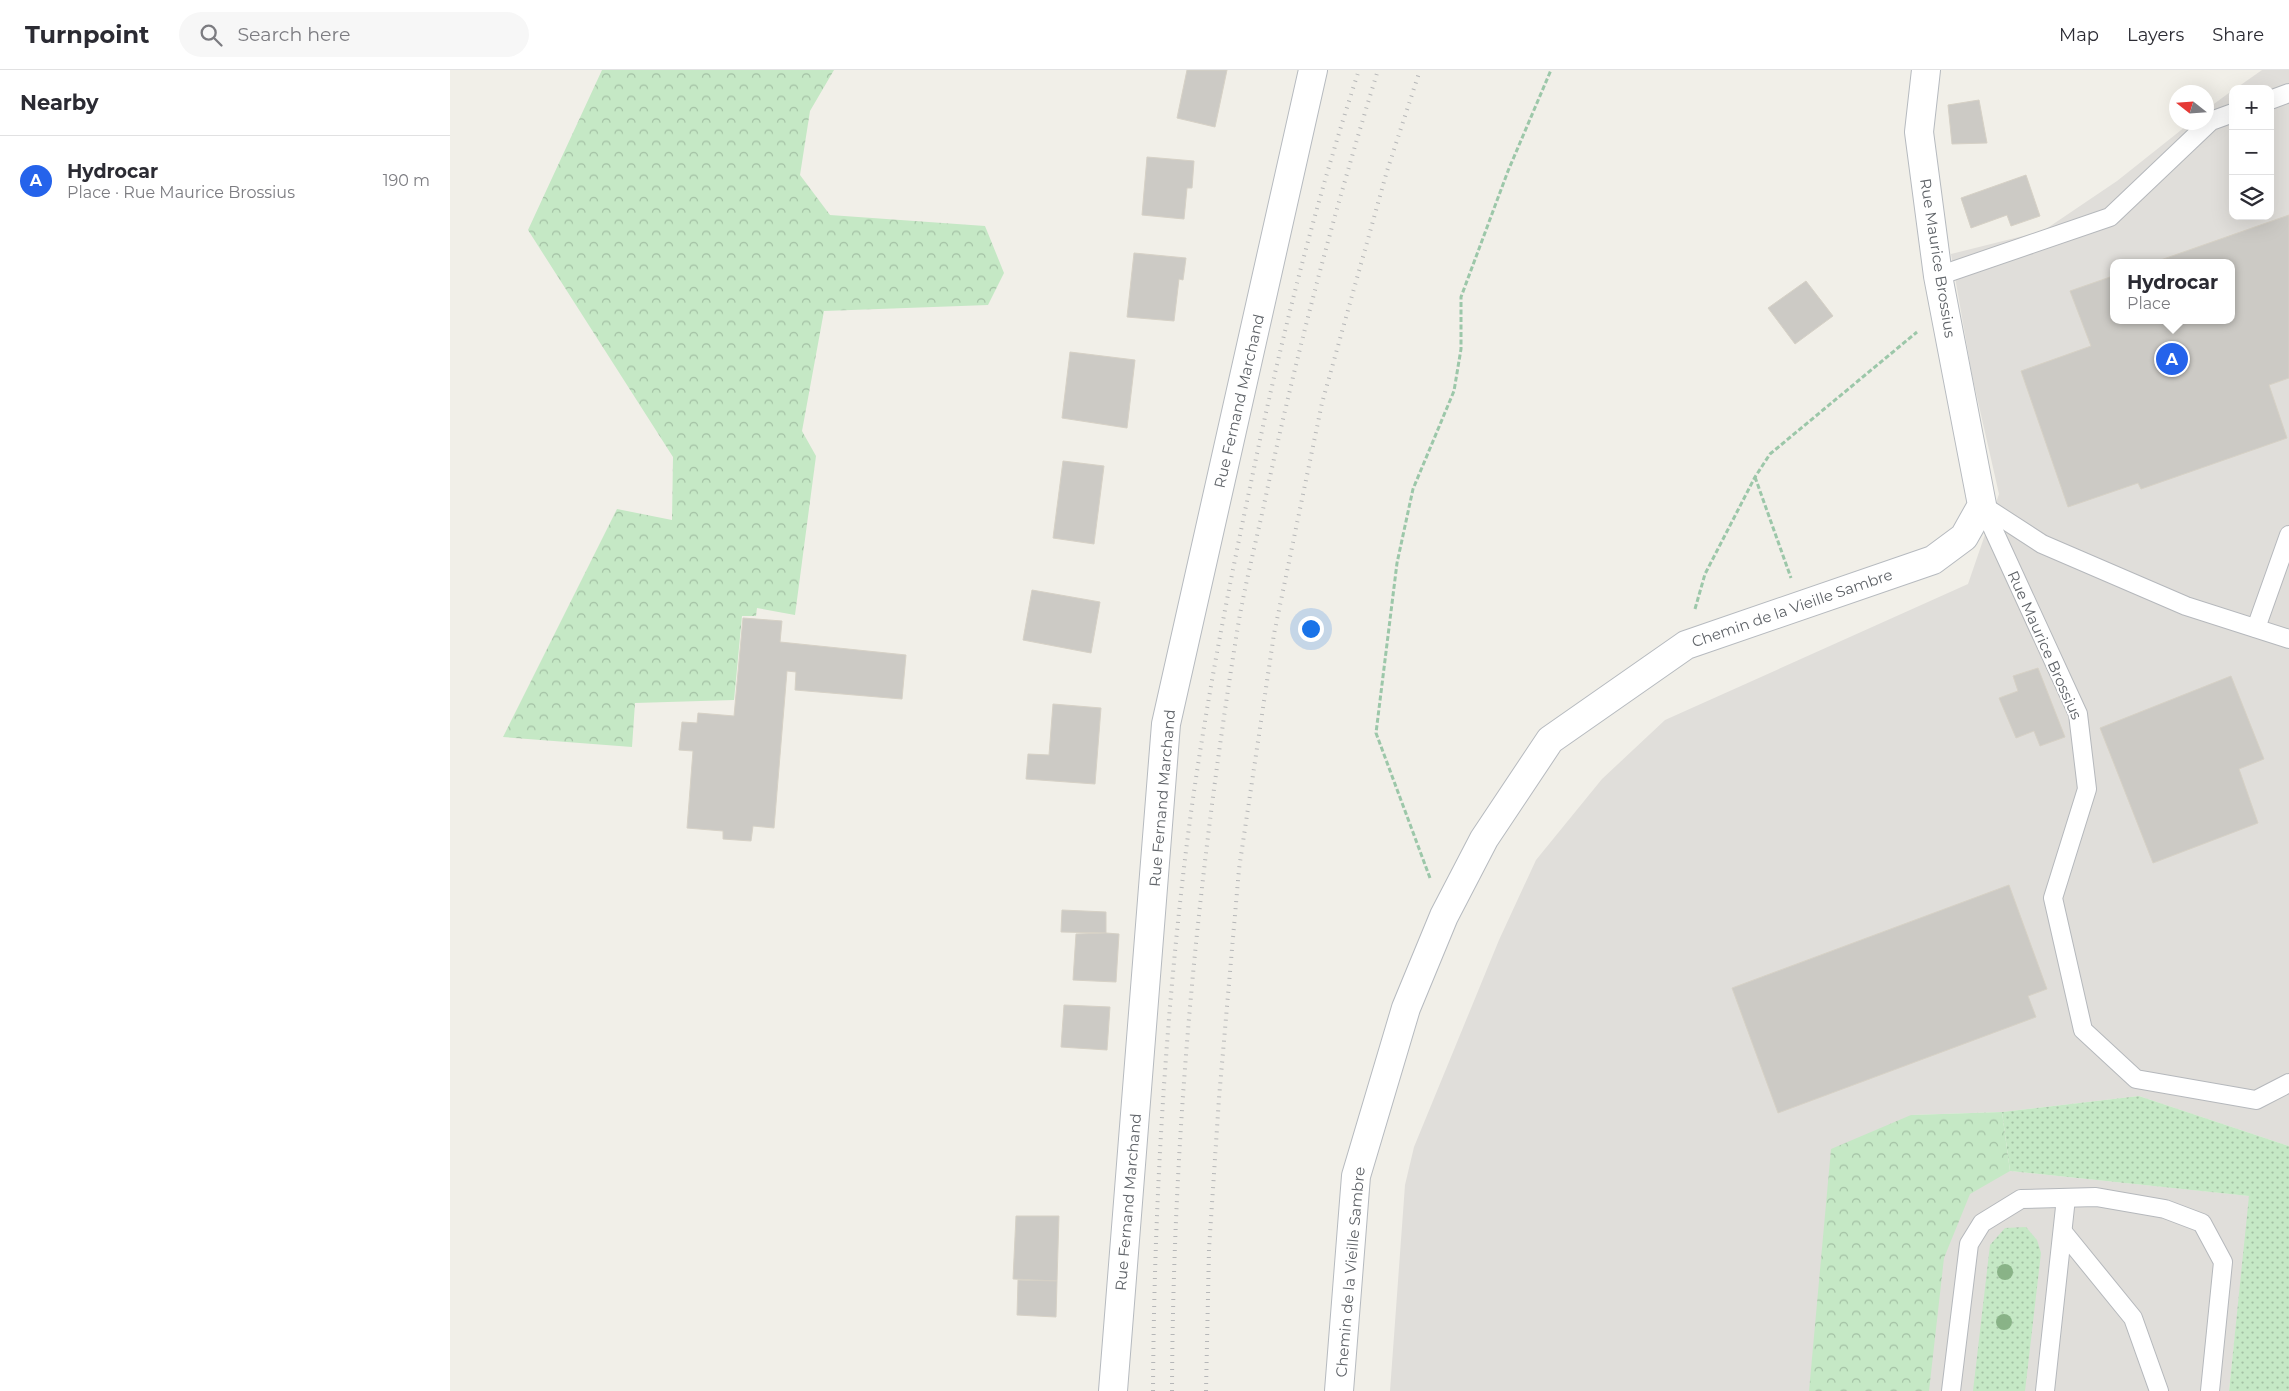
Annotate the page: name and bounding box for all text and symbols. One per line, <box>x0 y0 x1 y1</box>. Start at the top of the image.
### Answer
search box <box>179 12 529 57</box>
text: Turnpoint <box>25 20 149 49</box>
icon: search <box>197 21 225 49</box>
text: Search here <box>237 23 350 46</box>
text: Map <box>2059 24 2099 46</box>
text: Layers <box>2127 24 2184 46</box>
text: Share <box>2212 24 2264 46</box>
north arrow <box>2169 85 2214 130</box>
map controls <box>2229 85 2274 220</box>
button: + <box>2229 85 2274 130</box>
text: Nearby <box>20 90 99 115</box>
button: − <box>2229 130 2274 175</box>
text: Hydrocar <box>67 160 158 183</box>
text: A <box>30 171 42 190</box>
text: 190 m <box>383 171 430 190</box>
button: layers <box>2229 175 2274 220</box>
street label: Rue Maurice Brossius <box>1916 177 1960 339</box>
text: Place · Rue Maurice Brossius <box>67 183 295 202</box>
popup <box>2110 259 2235 324</box>
text: Hydrocar <box>2127 271 2218 294</box>
text: Place <box>2127 294 2171 313</box>
street label: Rue Fernand Marchand <box>1210 312 1268 490</box>
pin: A <box>2156 340 2188 378</box>
street label: Chemin de la Vieille Sambre <box>1689 565 1895 651</box>
street label: Rue Maurice Brossius <box>2004 568 2086 722</box>
your location <box>1298 616 1324 642</box>
street label: Rue Fernand Marchand <box>1145 709 1179 887</box>
street label: Rue Fernand Marchand <box>1111 1113 1145 1291</box>
street label: Chemin de la Vieille Sambre <box>1331 1166 1369 1378</box>

